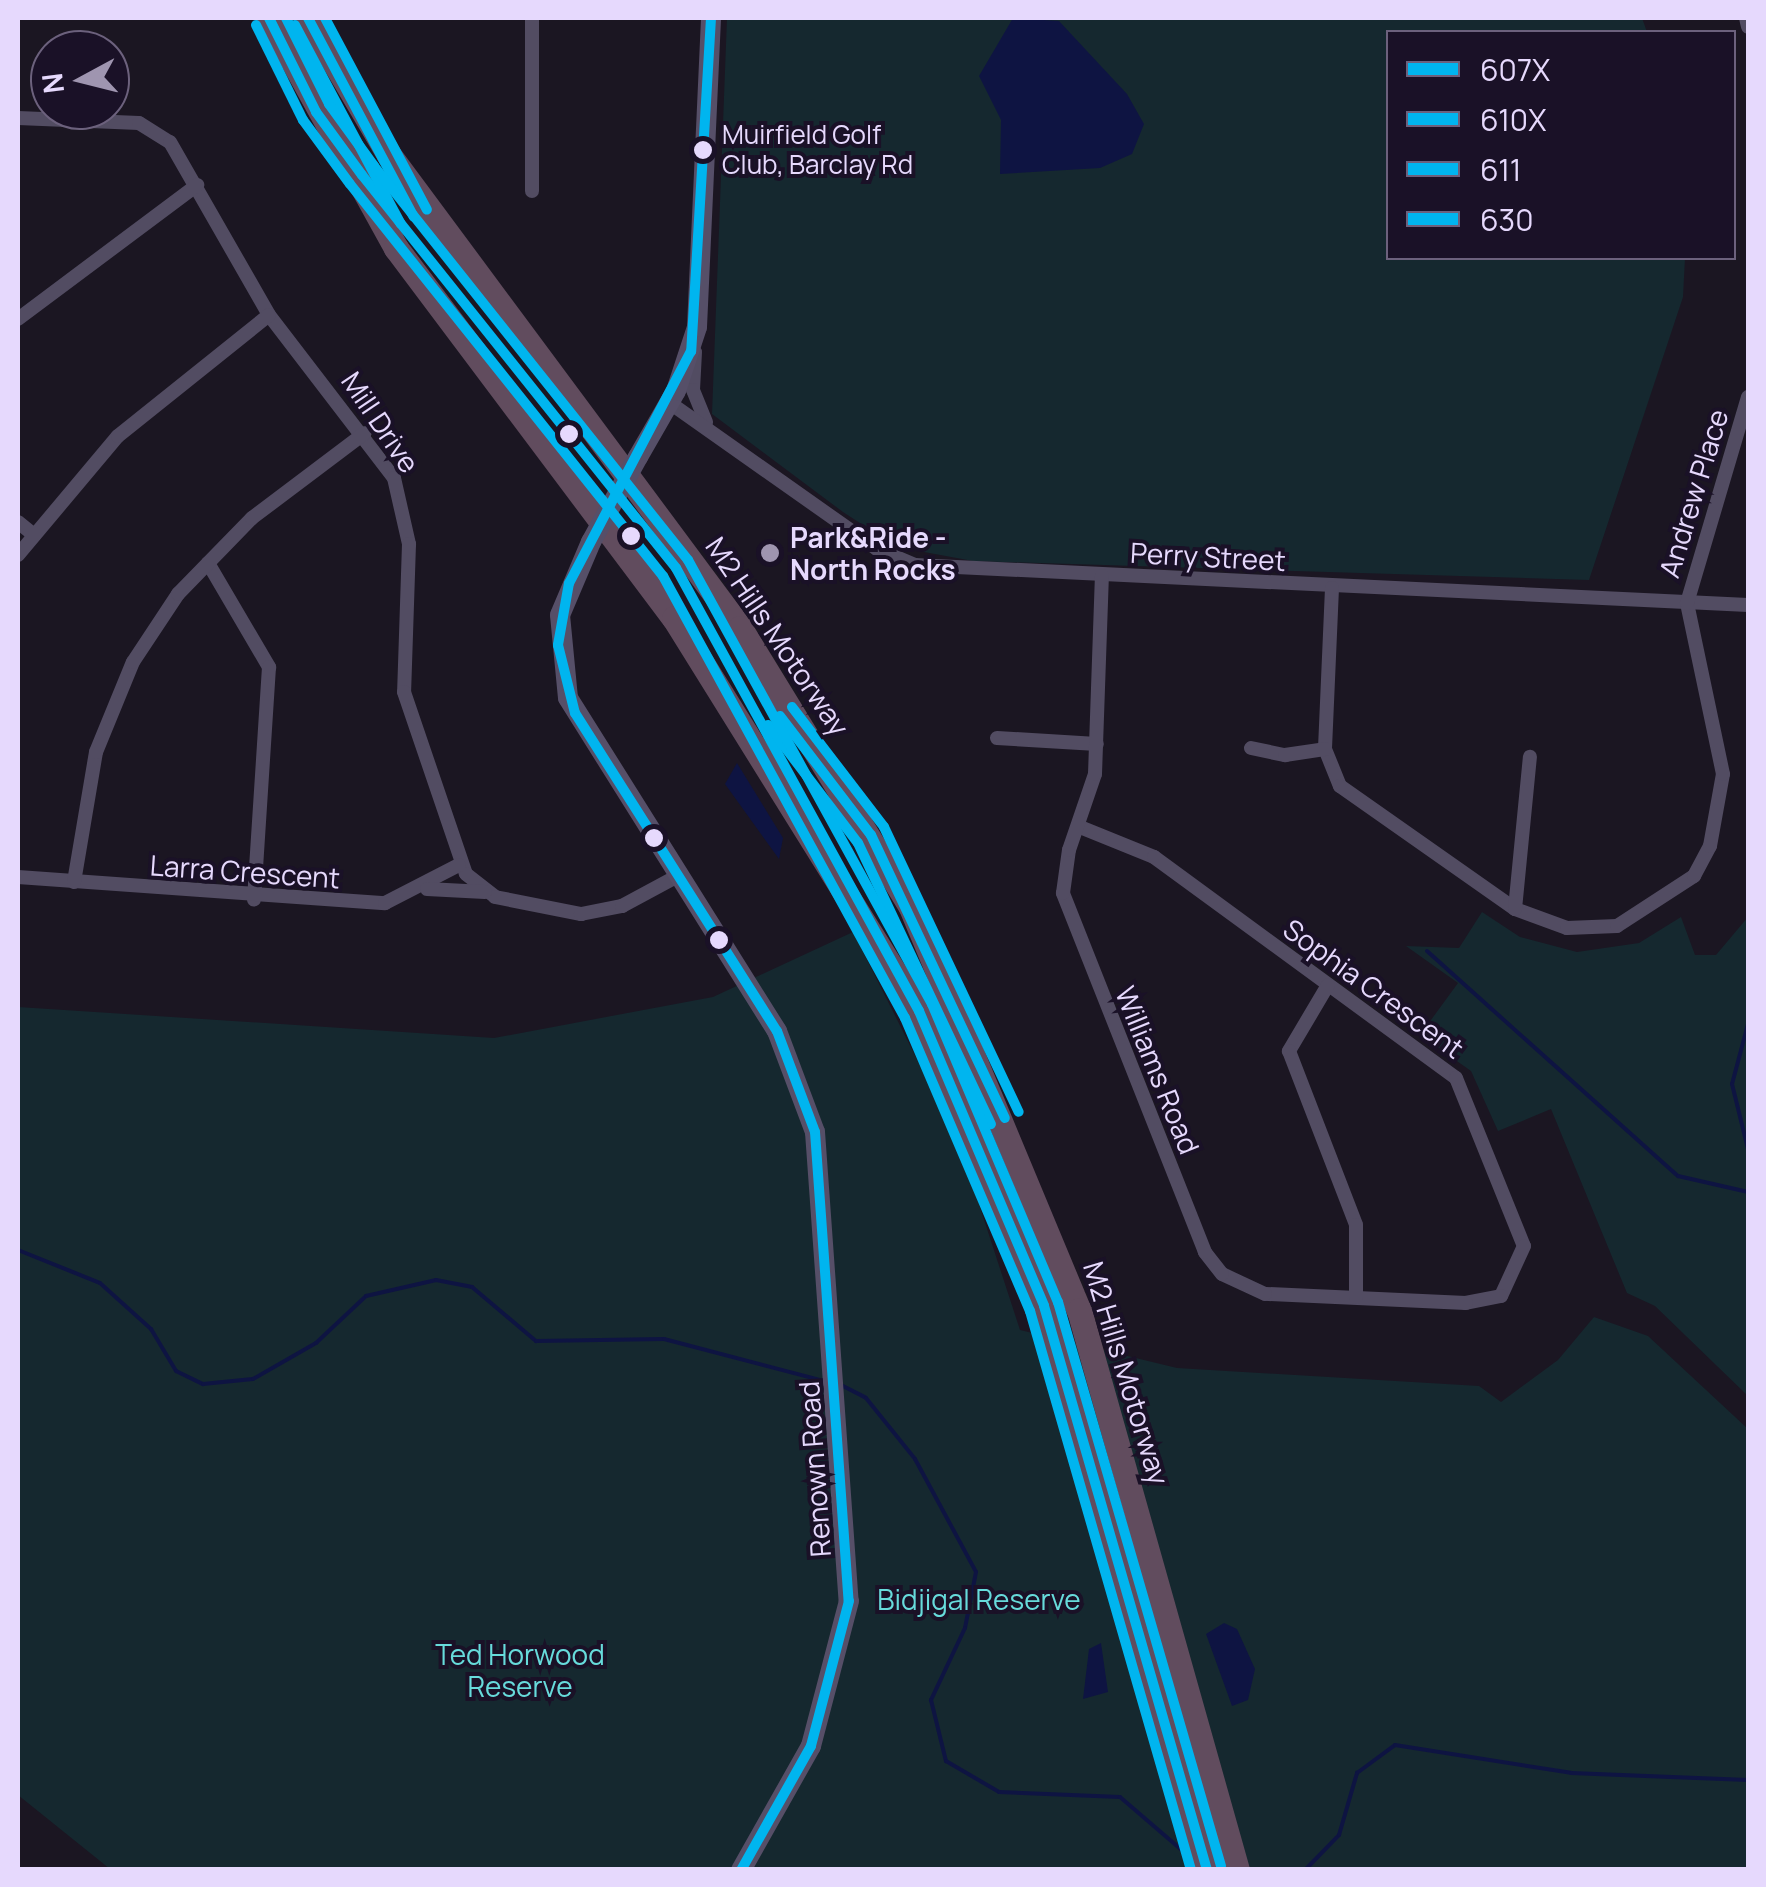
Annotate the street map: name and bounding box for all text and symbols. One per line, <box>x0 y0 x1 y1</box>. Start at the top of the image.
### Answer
north arrow <box>30 30 130 130</box>
legend <box>1386 30 1736 260</box>
text: 607X <box>1480 49 1550 90</box>
text: N <box>32 71 72 96</box>
text: 610X <box>1480 99 1546 140</box>
place label: Muirfield Golf Club, Barclay Rd <box>722 119 913 180</box>
marker: Muirfield Golf Club, Barclay Rd <box>693 140 713 160</box>
text: 611 <box>1480 149 1522 190</box>
text: 630 <box>1480 199 1534 240</box>
street label: Mill Drive <box>335 365 427 479</box>
street label: Andrew Place <box>1651 405 1735 581</box>
unlabelled marker <box>559 424 579 444</box>
place label: Park&Ride - North Rocks <box>790 520 956 586</box>
unlabelled marker <box>621 526 641 546</box>
street label: M2 Hills Motorway <box>699 531 857 741</box>
street label: Perry Street <box>1129 535 1287 577</box>
marker: Park&Ride - North Rocks <box>759 542 781 564</box>
unlabelled marker <box>644 828 664 848</box>
street label: Larra Crescent <box>149 848 341 894</box>
street label: Sophia Crescent <box>1277 911 1471 1065</box>
unlabelled marker <box>709 930 729 950</box>
street label: Williams Road <box>1109 981 1207 1159</box>
street label: M2 Hills Motorway <box>1077 1257 1177 1489</box>
street label: Renown Road <box>791 1380 837 1558</box>
park label: Bidjigal Reserve <box>877 1582 1081 1616</box>
park label: Ted Horwood Reserve <box>435 1637 605 1703</box>

